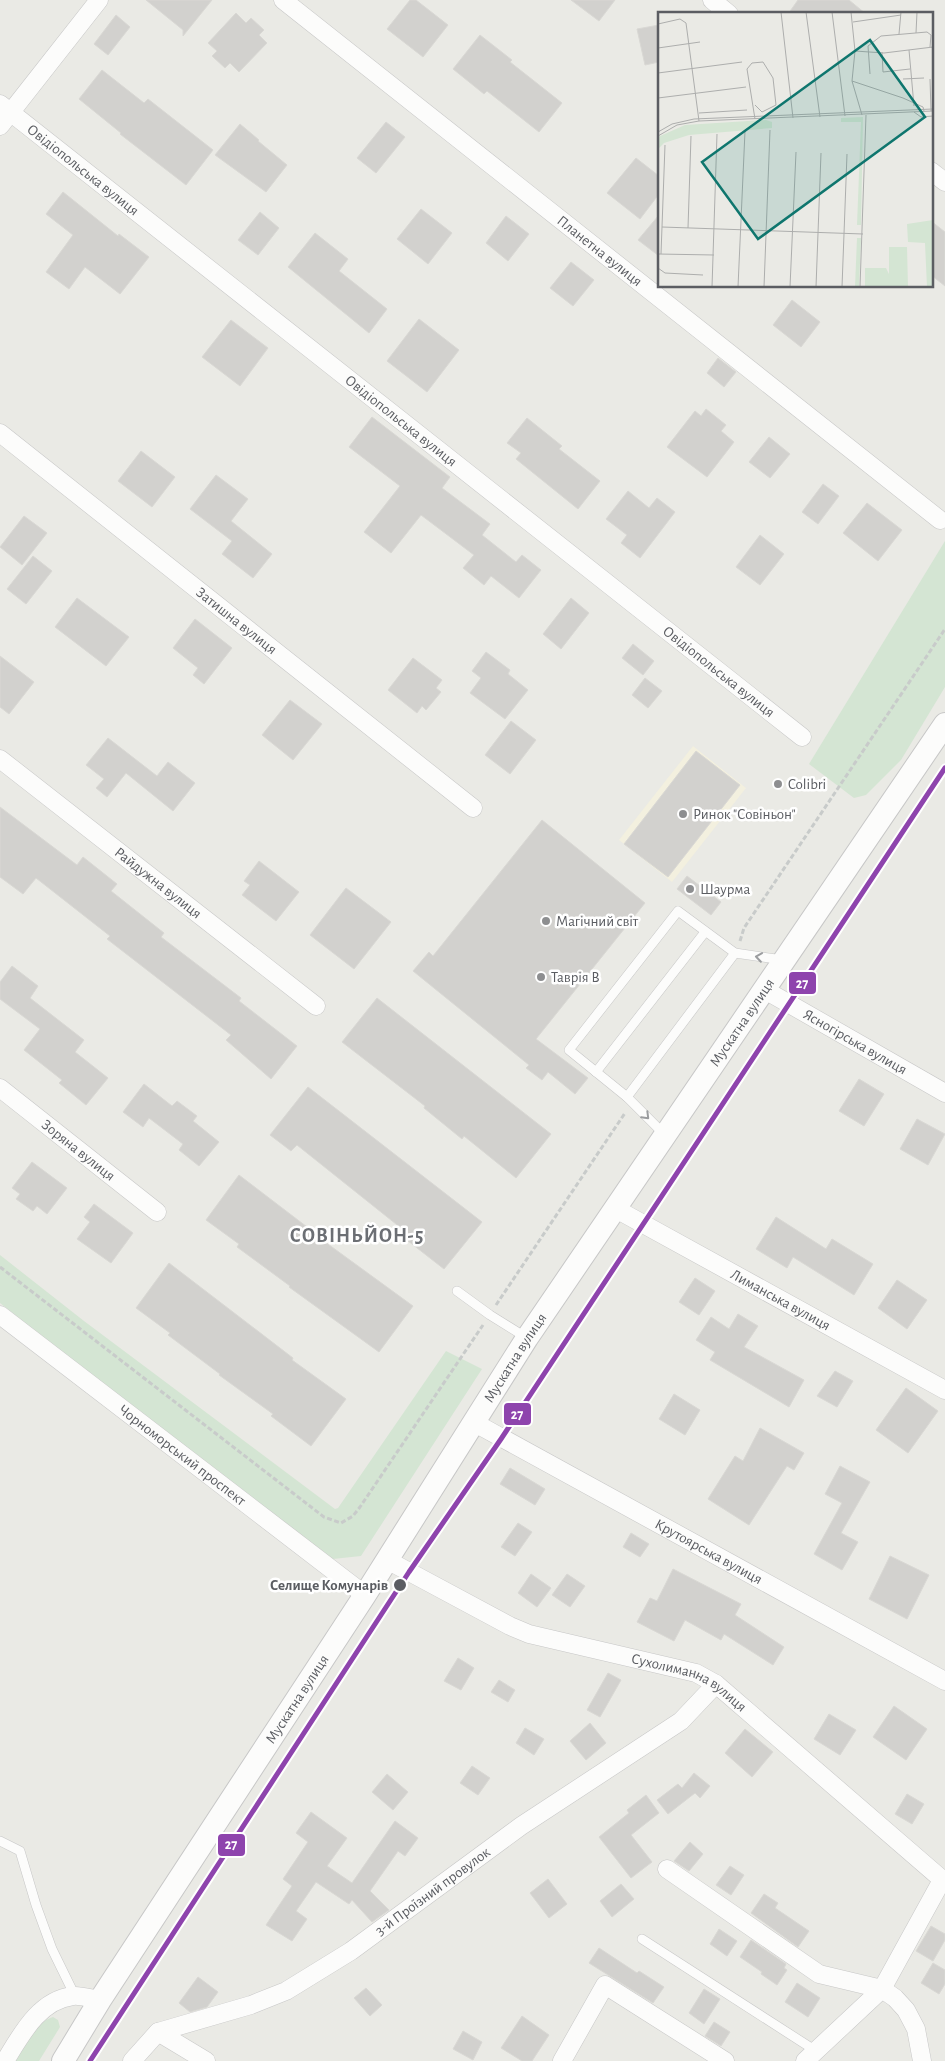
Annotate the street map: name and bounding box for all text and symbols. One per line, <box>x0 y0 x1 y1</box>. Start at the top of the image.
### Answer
inset map <box>658 12 932 288</box>
street label: Овідіопольська вулиця <box>24 122 142 219</box>
street label: Планетна вулиця <box>554 213 645 289</box>
street label: Овідіопольська вулиця <box>342 372 460 470</box>
street label: Затишна вулиця <box>193 585 279 657</box>
street label: Овідіопольська вулиця <box>660 623 777 720</box>
place label: Colibri <box>788 777 826 792</box>
marker: Colibri <box>772 778 784 790</box>
place label: Ринок "Совіньон" <box>693 807 796 822</box>
marker: Ринок "Совіньон" <box>677 808 689 820</box>
street label: Райдужна вулиця <box>112 845 204 922</box>
place label: Шаурма <box>700 882 750 897</box>
marker: Шаурма <box>684 883 696 895</box>
place label: Магічний світ <box>556 914 639 929</box>
marker: Магічний світ <box>540 915 552 927</box>
one-way arrow <box>755 952 764 962</box>
place label: Таврія В <box>551 970 600 985</box>
marker: Таврія В <box>535 971 547 983</box>
line badge: 27 <box>788 971 817 995</box>
street label: Мускатна вулиця <box>707 976 777 1069</box>
text: 27 <box>796 977 808 991</box>
street label: Ясногірська вулиця <box>801 1007 909 1078</box>
one-way arrow <box>640 1110 649 1119</box>
street label: Зоряна вулиця <box>39 1117 118 1184</box>
district label: СОВІНЬЙОН-5 <box>290 1224 424 1246</box>
street label: Лиманська вулиця <box>728 1267 833 1333</box>
street label: Мускатна вулиця <box>481 1311 550 1405</box>
street label: Чорноморський проспект <box>116 1402 249 1509</box>
line badge: 27 <box>503 1402 532 1426</box>
text: 27 <box>511 1408 523 1422</box>
street label: Крутоярська вулиця <box>652 1516 765 1587</box>
marker: Селище Комунарів <box>392 1577 408 1593</box>
place label: Селище Комунарів <box>270 1578 388 1593</box>
street label: Сухолиманна вулиця <box>630 1651 749 1715</box>
street label: Мускатна вулиця <box>263 1652 332 1746</box>
line badge: 27 <box>217 1833 246 1857</box>
text: 27 <box>225 1838 237 1852</box>
street label: 3-й Проїзний провулок <box>373 1844 493 1938</box>

